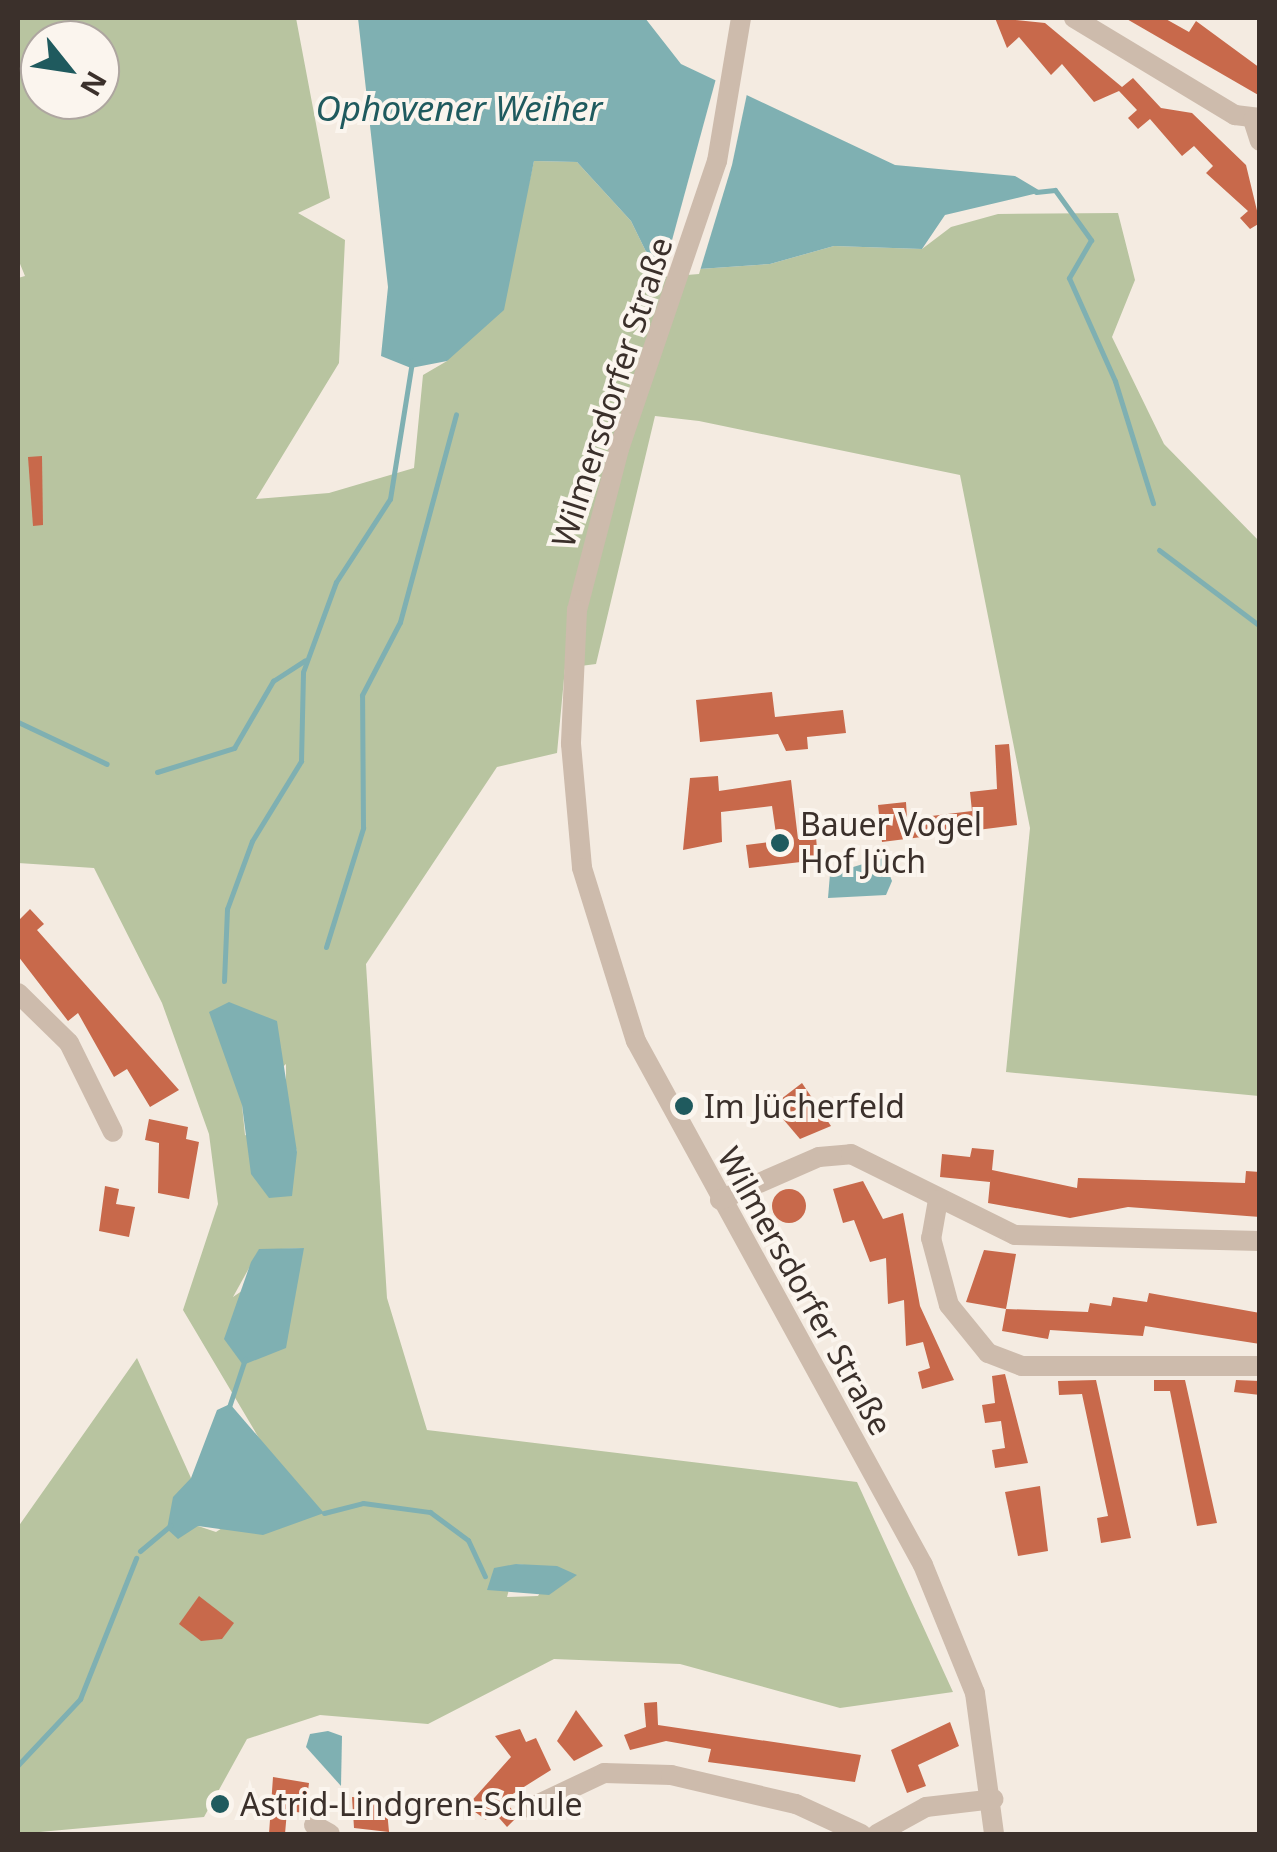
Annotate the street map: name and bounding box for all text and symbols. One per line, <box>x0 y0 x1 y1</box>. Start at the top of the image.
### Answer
north arrow <box>20 20 120 120</box>
text: N <box>72 65 116 103</box>
water label: Ophovener Weiher <box>316 87 602 129</box>
street label: Wilmersdorfer Straße <box>544 232 680 552</box>
place label: Bauer Vogel Hof Jüch <box>800 806 982 881</box>
marker: Bauer Vogel Hof Jüch <box>769 832 791 854</box>
place label: Im Jücherfeld <box>704 1087 905 1125</box>
marker: Im Jücherfeld <box>673 1095 695 1117</box>
street label: Wilmersdorfer Straße <box>710 1140 900 1442</box>
place label: Astrid-Lindgren-Schule <box>240 1785 582 1823</box>
marker: Astrid-Lindgren-Schule <box>209 1793 231 1815</box>

